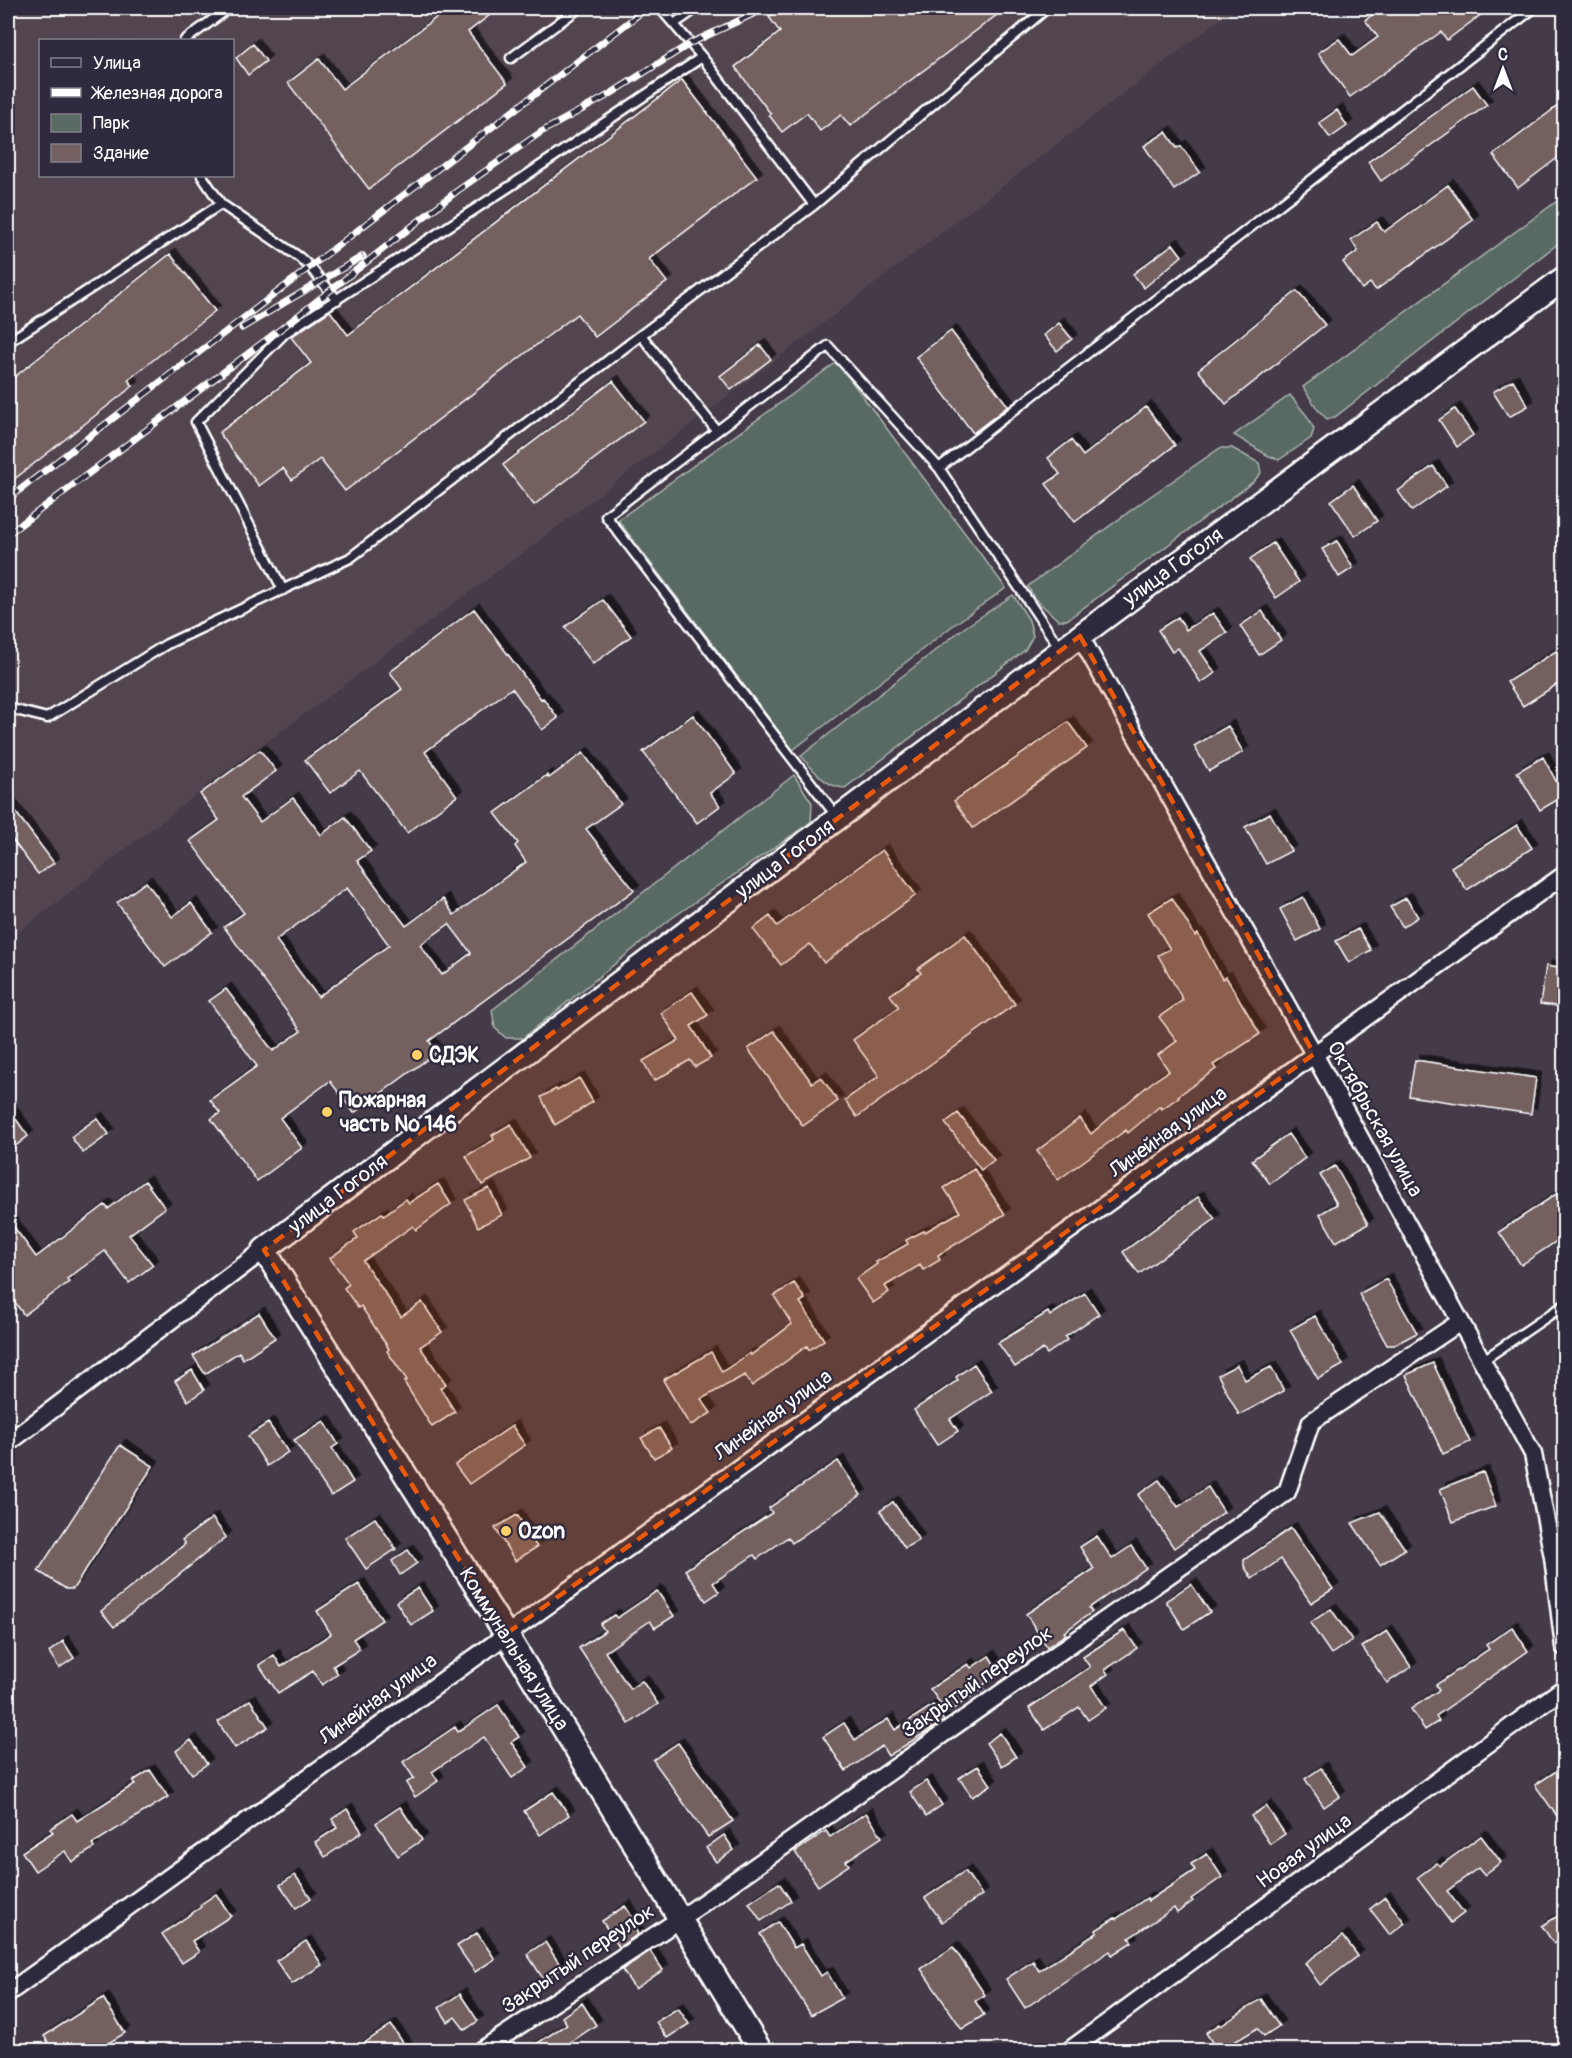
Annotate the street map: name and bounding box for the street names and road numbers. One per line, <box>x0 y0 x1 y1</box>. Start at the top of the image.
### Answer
street label: улица Гоголя <box>1117 522 1228 613</box>
street label: улица Гоголя <box>729 813 840 906</box>
street label: Октябрьская улица <box>1321 1036 1429 1202</box>
street label: Линейная улица <box>1103 1080 1232 1185</box>
street label: улица Гоголя <box>282 1148 393 1241</box>
street label: Линейная улица <box>708 1363 837 1468</box>
street label: Коммунальная улица <box>453 1562 575 1736</box>
street label: Закрытый переулок <box>896 1620 1058 1744</box>
street label: Линейная улица <box>313 1647 442 1752</box>
street label: Новая улица <box>1251 1807 1357 1895</box>
street label: Закрытый переулок <box>496 1898 660 2020</box>

